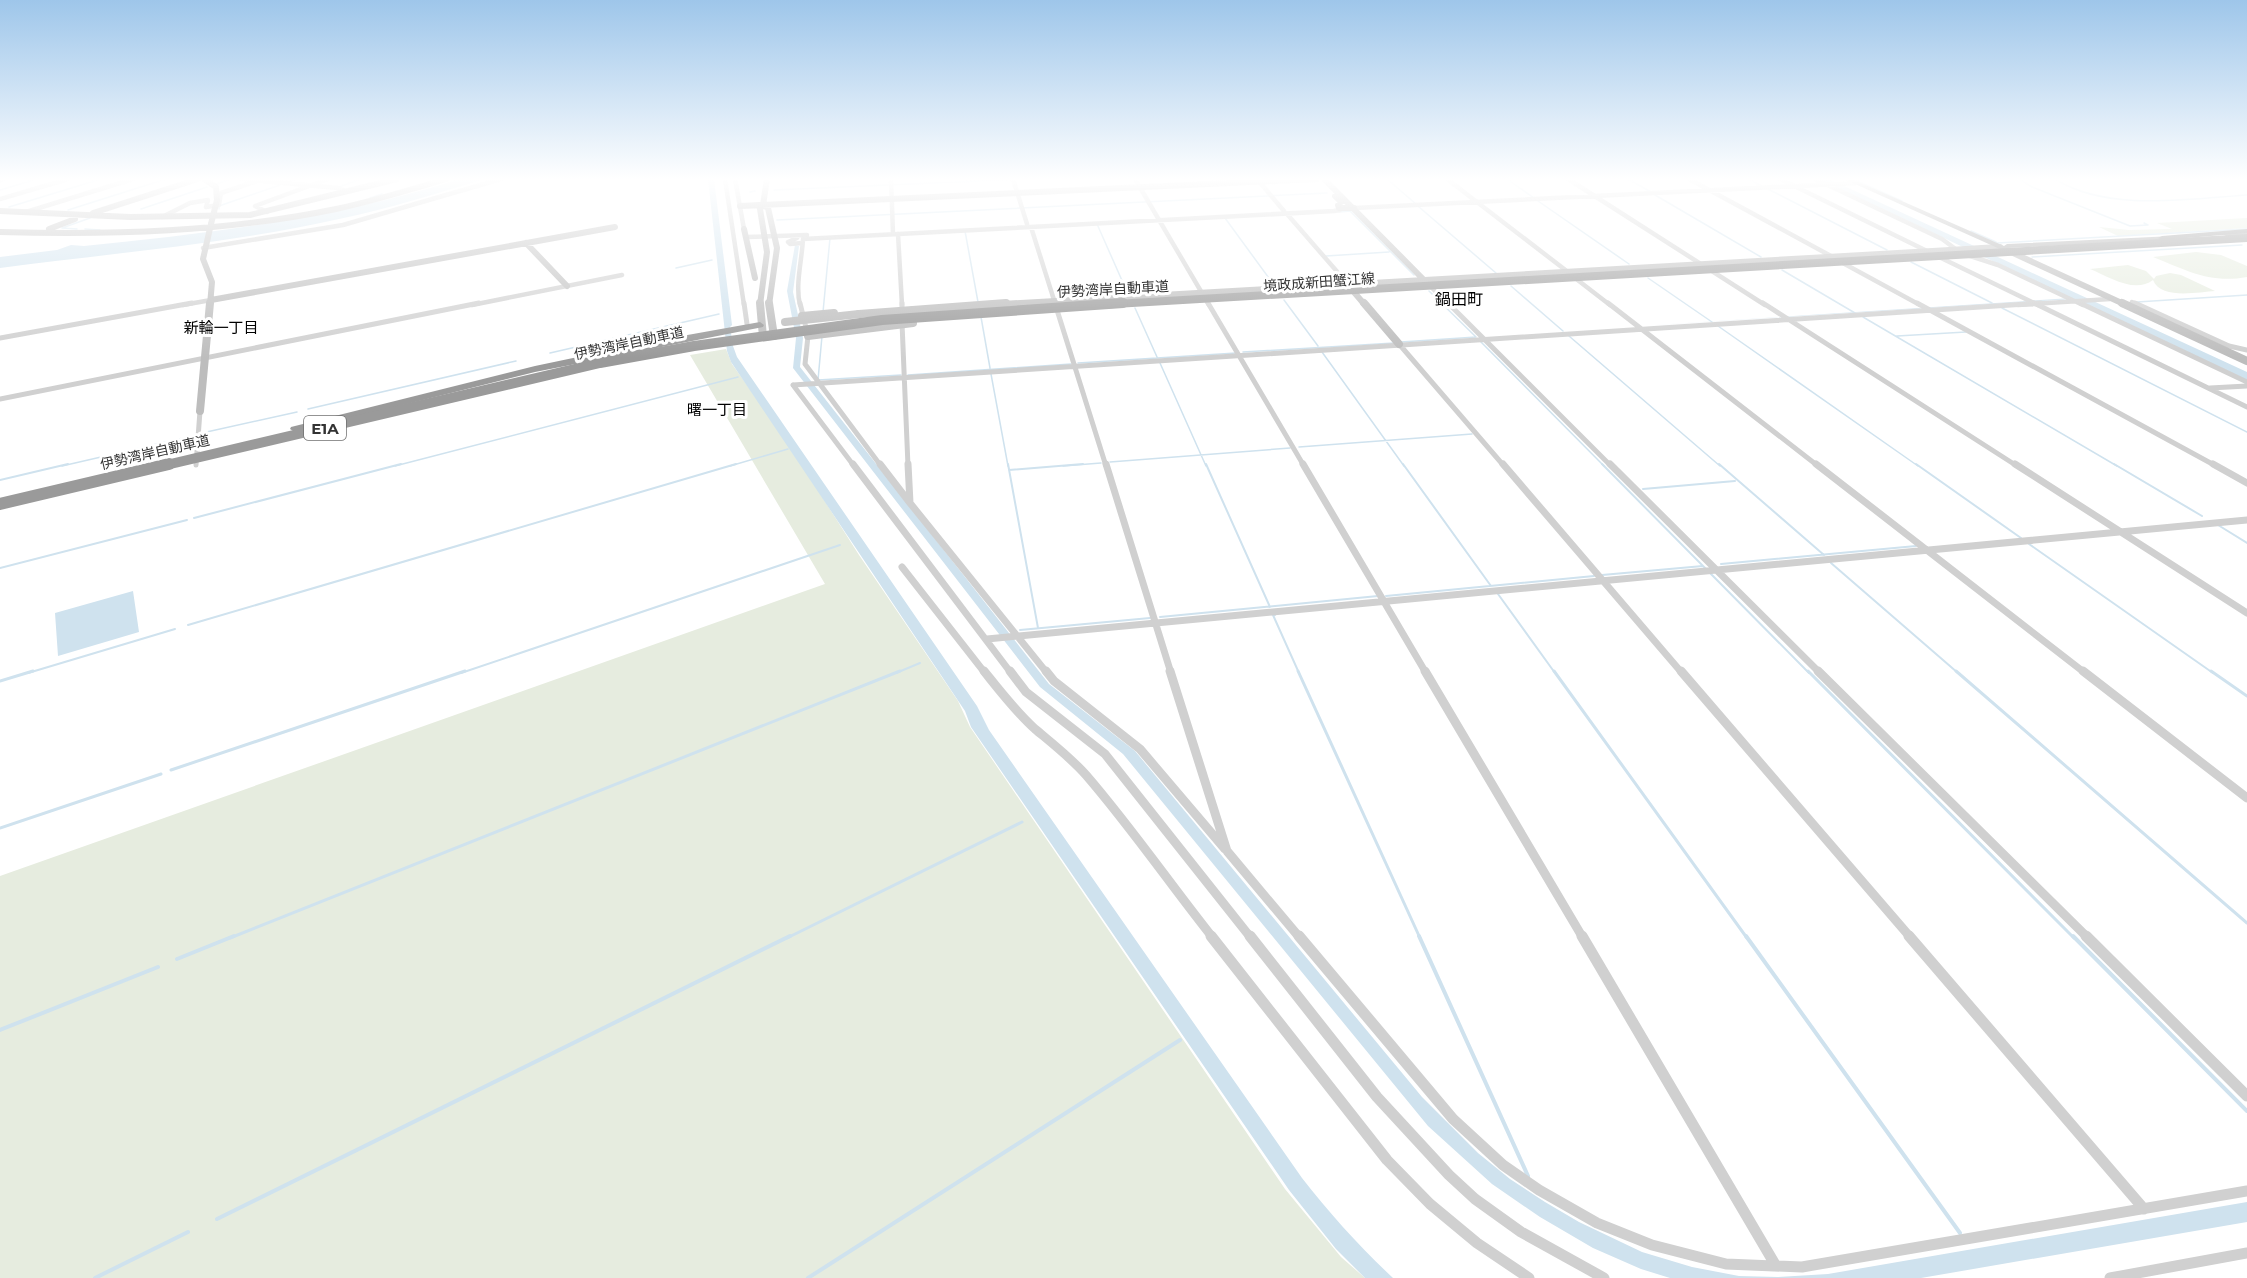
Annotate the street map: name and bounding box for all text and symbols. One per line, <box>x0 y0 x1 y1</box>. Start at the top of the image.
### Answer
street label: 境政成新田蟹江線 <box>1263 269 1375 295</box>
street label: 伊勢湾岸自動車道 <box>1057 277 1169 301</box>
district label: 鍋田町 <box>1435 290 1483 309</box>
district label: 新輪一丁目 <box>183 318 259 337</box>
street label: 伊勢湾岸自動車道 <box>572 323 686 363</box>
district label: 曙一丁目 <box>687 400 747 419</box>
road number: E1A <box>304 416 346 440</box>
street label: 伊勢湾岸自動車道 <box>98 431 212 473</box>

